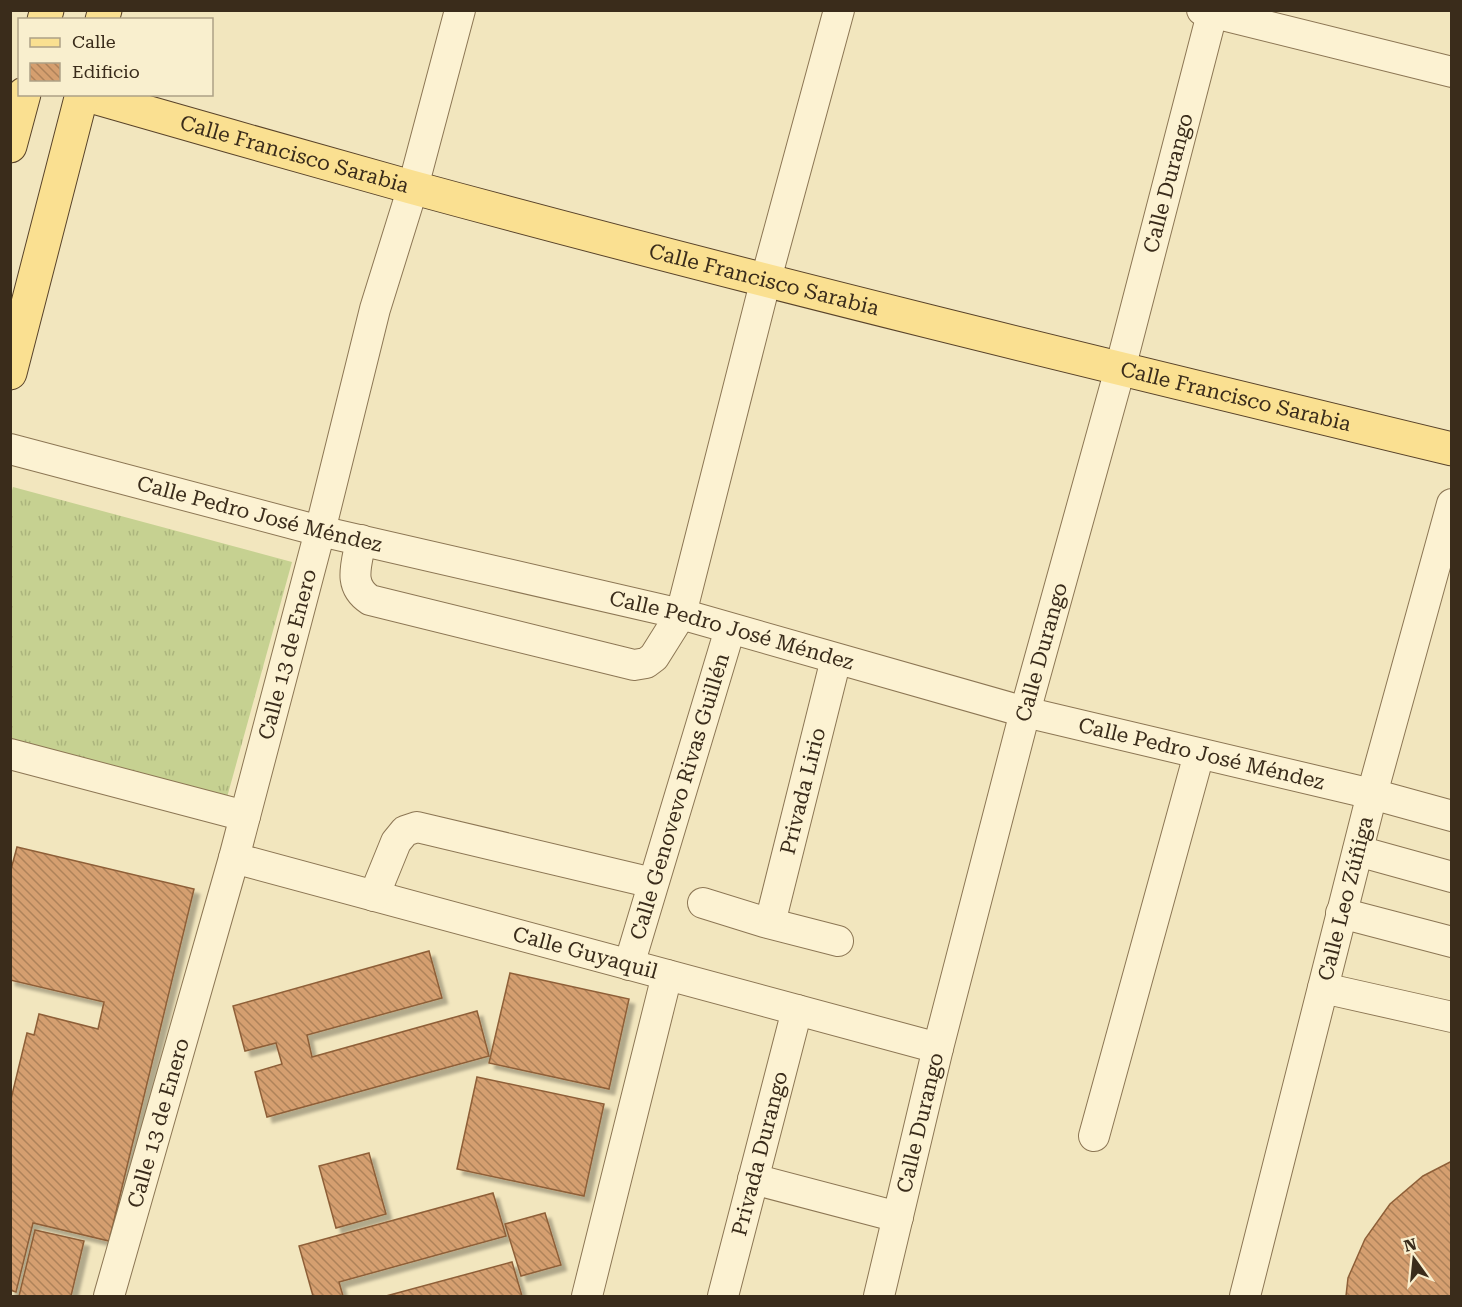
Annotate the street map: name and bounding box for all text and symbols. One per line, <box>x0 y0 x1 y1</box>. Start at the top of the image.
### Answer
legend <box>18 18 213 96</box>
text: Calle <box>72 31 116 52</box>
text: Edificio <box>72 61 140 82</box>
street label: Calle Francisco Sarabia <box>177 110 412 198</box>
street label: Calle Durango <box>1139 111 1198 255</box>
street label: Calle Francisco Sarabia <box>647 239 882 321</box>
street label: Calle Francisco Sarabia <box>1118 357 1354 436</box>
street label: Calle Pedro José Méndez <box>135 471 385 557</box>
street label: Calle 13 de Enero <box>254 567 321 742</box>
street label: Calle Durango <box>1011 580 1072 724</box>
street label: Calle Pedro José Méndez <box>607 586 856 675</box>
street label: Calle Genovevo Rivas Guillén <box>625 650 734 943</box>
street label: Calle Pedro José Méndez <box>1076 713 1327 794</box>
street label: Privada Lirio <box>776 725 830 857</box>
street label: Calle Leo Zúñiga <box>1313 813 1378 983</box>
street label: Calle Guyaquil <box>510 922 661 984</box>
street label: Calle 13 de Enero <box>123 1035 194 1211</box>
street label: Calle Durango <box>892 1050 948 1195</box>
street label: Privada Durango <box>727 1069 793 1239</box>
north arrow <box>1384 1229 1444 1289</box>
text: N <box>1402 1234 1419 1256</box>

